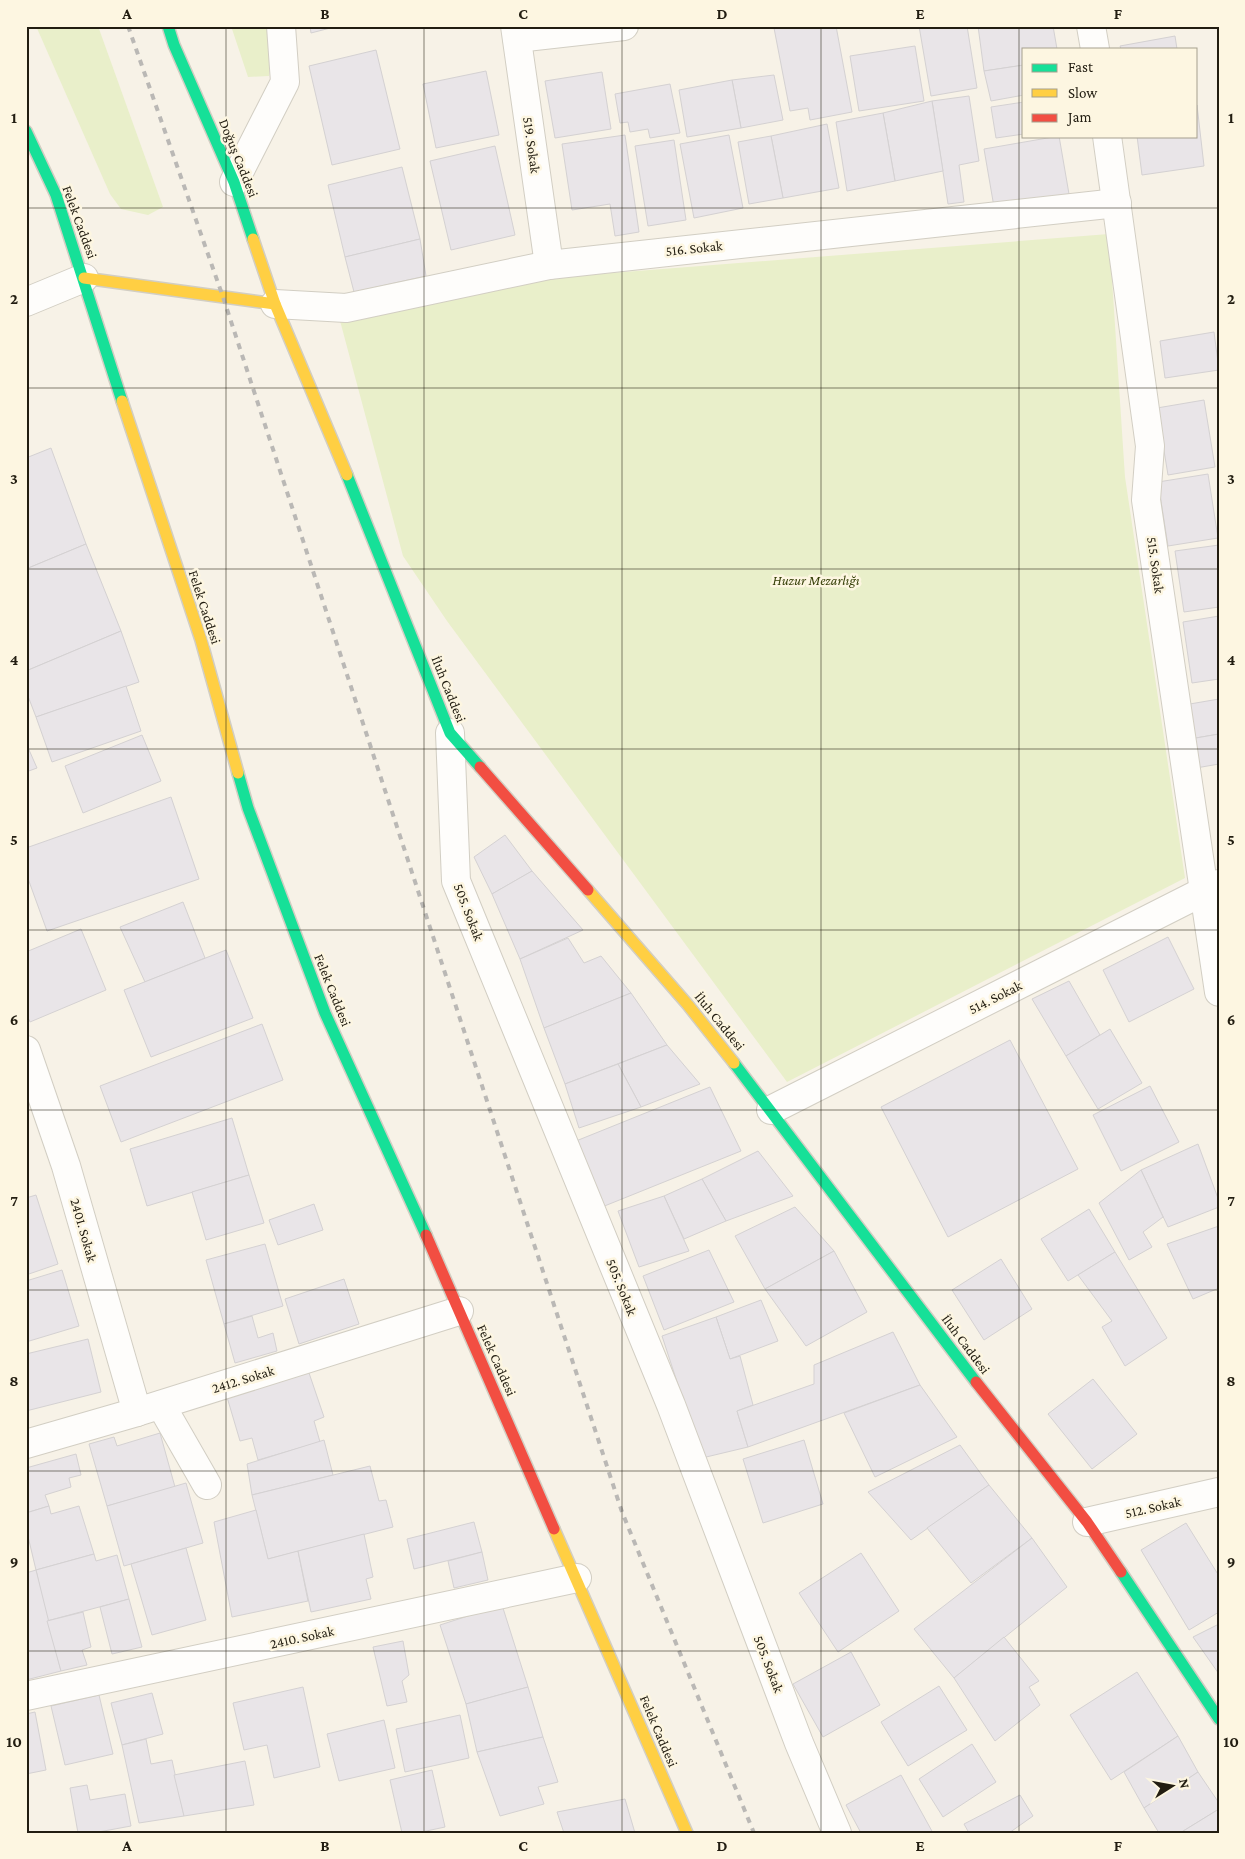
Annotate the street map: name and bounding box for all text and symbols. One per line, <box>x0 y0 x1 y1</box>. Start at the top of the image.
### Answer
text: A <box>121 5 132 22</box>
text: B <box>320 5 330 22</box>
text: C <box>518 5 528 22</box>
text: D <box>716 5 728 22</box>
text: E <box>915 5 925 22</box>
text: F <box>1114 5 1123 22</box>
legend <box>1022 48 1198 138</box>
text: Fast <box>1068 59 1094 75</box>
text: Slow <box>1068 85 1098 101</box>
text: 1 <box>11 109 17 126</box>
text: Jam <box>1066 109 1091 126</box>
text: 1 <box>1228 109 1234 126</box>
street label: Doğuş Caddesi <box>216 116 262 200</box>
street label: 519. Sokak <box>520 116 544 175</box>
street label: Felek Caddesi <box>59 183 101 261</box>
street label: 516. Sokak <box>665 237 724 259</box>
text: 2 <box>10 290 18 307</box>
text: 2 <box>1227 290 1235 307</box>
text: 3 <box>10 470 18 487</box>
text: 3 <box>1227 470 1235 487</box>
street label: 515. Sokak <box>1144 536 1168 595</box>
street label: Felek Caddesi <box>186 568 225 646</box>
park label: Huzur Mezarlığı <box>773 572 860 588</box>
text: 4 <box>10 651 19 668</box>
text: 4 <box>1227 651 1236 668</box>
street label: İluh Caddesi <box>428 653 470 725</box>
text: 5 <box>10 831 18 848</box>
text: 5 <box>1227 831 1235 848</box>
street label: 505. Sokak <box>451 881 487 943</box>
street label: Felek Caddesi <box>311 951 355 1029</box>
street label: 514. Sokak <box>966 977 1024 1017</box>
street label: İluh Caddesi <box>692 989 749 1054</box>
text: 6 <box>10 1011 18 1028</box>
text: 6 <box>1227 1011 1235 1028</box>
text: 7 <box>10 1192 18 1209</box>
text: 7 <box>1227 1192 1235 1209</box>
street label: 2401. Sokak <box>67 1196 101 1264</box>
street label: 505. Sokak <box>603 1256 641 1318</box>
street label: İluh Caddesi <box>938 1311 994 1377</box>
street label: Felek Caddesi <box>474 1322 520 1399</box>
street label: 2412. Sokak <box>210 1362 276 1396</box>
text: 8 <box>9 1372 19 1389</box>
text: 8 <box>1226 1372 1236 1389</box>
street label: 512. Sokak <box>1123 1493 1183 1521</box>
text: 9 <box>10 1553 18 1570</box>
text: 9 <box>1227 1553 1235 1570</box>
street label: 2410. Sokak <box>268 1622 336 1652</box>
street label: 505. Sokak <box>751 1633 787 1695</box>
street label: Felek Caddesi <box>637 1693 681 1770</box>
text: 10 <box>6 1733 22 1750</box>
text: 10 <box>1223 1733 1239 1750</box>
north arrow <box>1148 1762 1198 1812</box>
text: N <box>1176 1777 1194 1790</box>
text: A <box>121 1837 132 1854</box>
text: B <box>320 1837 330 1854</box>
text: C <box>518 1837 528 1854</box>
text: D <box>716 1837 728 1854</box>
text: E <box>915 1837 925 1854</box>
text: F <box>1114 1837 1123 1854</box>

